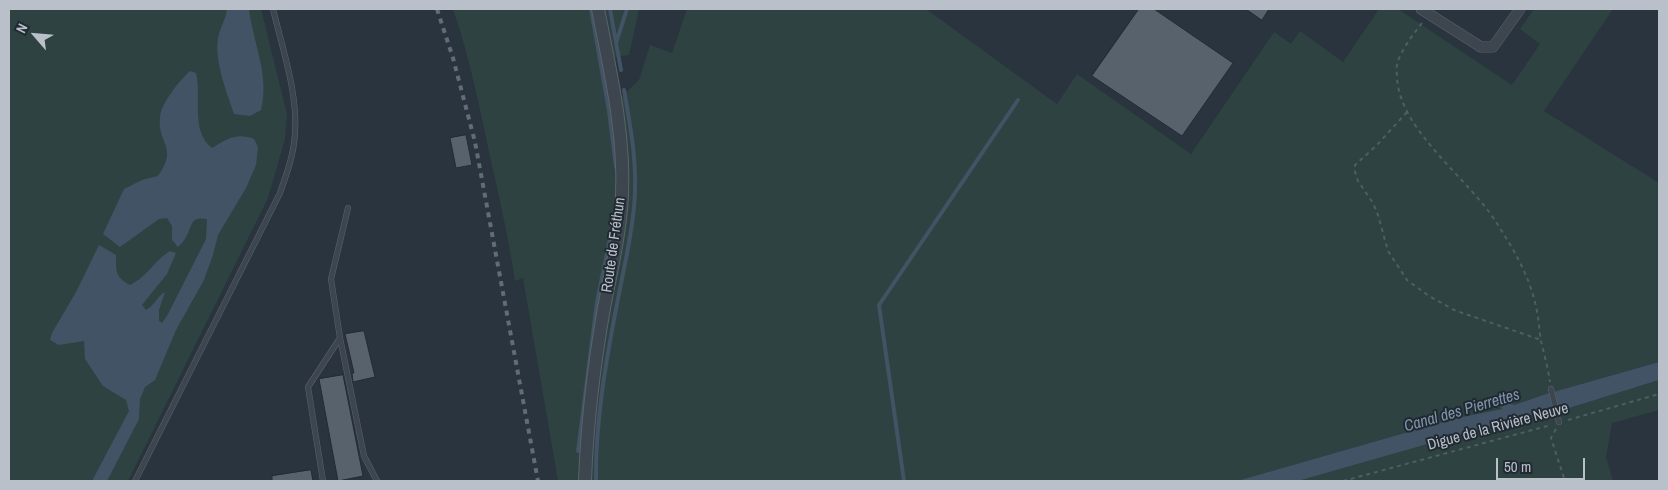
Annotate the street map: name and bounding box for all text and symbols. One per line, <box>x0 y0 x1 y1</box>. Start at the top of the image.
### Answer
north arrow <box>10 10 60 60</box>
text: N <box>12 20 32 36</box>
street label: Route de Fréthun <box>598 196 630 294</box>
water label: Canal des Pierrettes <box>1402 385 1522 437</box>
street label: Digue de la Rivière Neuve <box>1426 400 1570 454</box>
scale bar <box>1498 448 1587 480</box>
text: 50 m <box>1504 456 1531 477</box>

